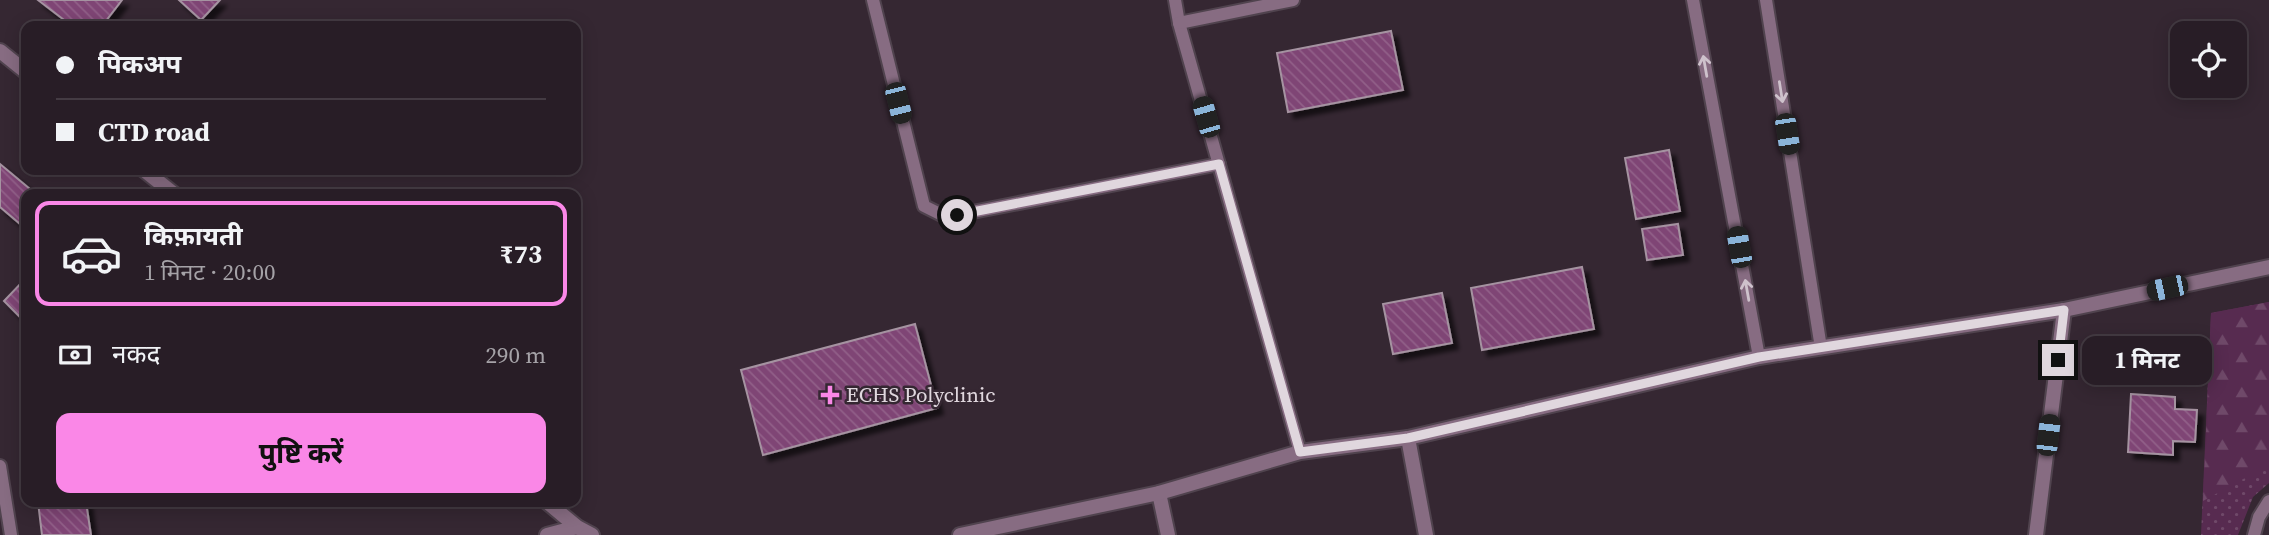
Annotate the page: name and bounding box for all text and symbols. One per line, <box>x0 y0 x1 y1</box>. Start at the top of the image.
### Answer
map controls <box>2170 21 2247 98</box>
button: locate <box>2170 21 2247 98</box>
text: पिकअप <box>98 46 181 82</box>
one-way arrow <box>1698 55 1712 78</box>
car <box>883 80 914 126</box>
one-way arrow <box>1774 80 1787 103</box>
car <box>1191 94 1222 140</box>
car <box>1774 112 1801 156</box>
text: CTD road <box>98 114 210 150</box>
route start <box>941 199 973 231</box>
text: किफ़ायती <box>144 218 243 254</box>
icon: car <box>60 222 123 285</box>
car <box>1726 224 1753 270</box>
text: ₹73 <box>500 236 542 272</box>
text: 1 मिनट · 20:00 <box>144 256 275 288</box>
car <box>2145 273 2190 303</box>
one-way arrow <box>1740 279 1753 302</box>
icon: cash <box>56 336 94 374</box>
text: नकद <box>112 336 160 372</box>
callout: 1 मिनट <box>2082 336 2212 384</box>
text: 290 m <box>485 339 546 371</box>
route end <box>2042 344 2074 376</box>
text: 1 मिनट <box>2114 344 2180 376</box>
place label: ECHS Polyclinic <box>846 380 996 409</box>
marker: ECHS Polyclinic <box>820 385 840 405</box>
button: पुष्टि करें <box>56 413 546 493</box>
car <box>2036 413 2061 457</box>

